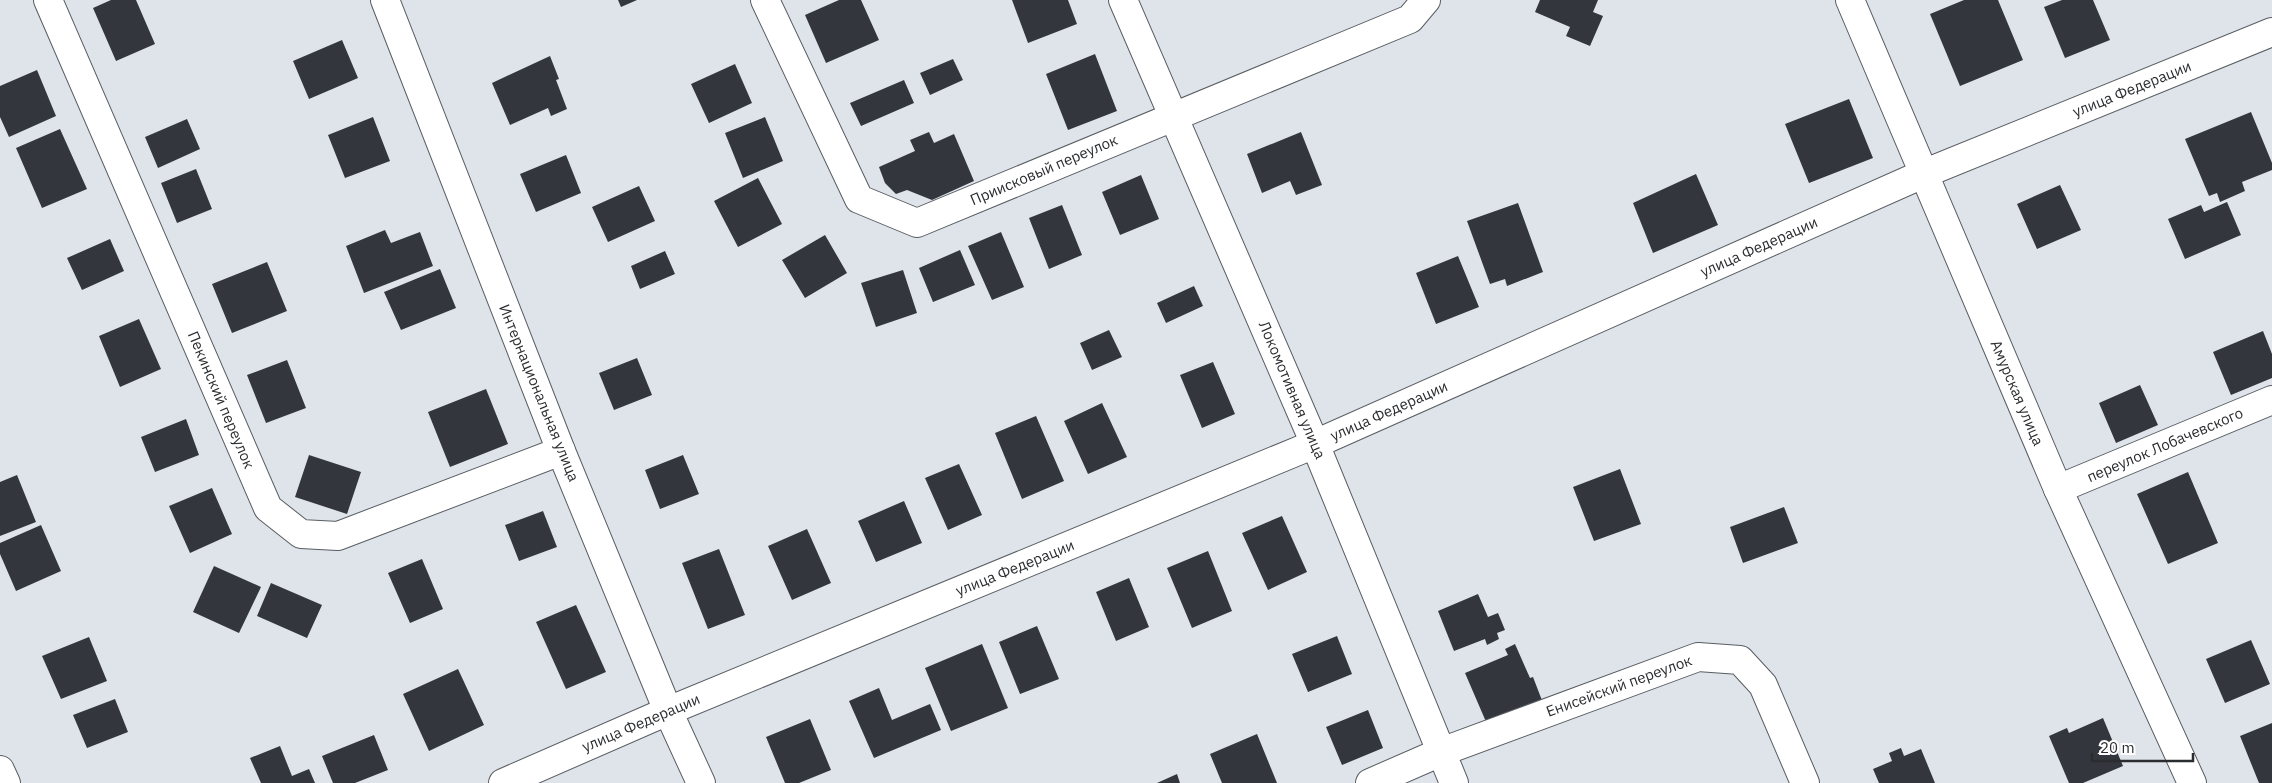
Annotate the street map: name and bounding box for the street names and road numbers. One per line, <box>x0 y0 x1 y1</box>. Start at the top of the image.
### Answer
street label: улица Федерации <box>2070 56 2194 121</box>
street label: Приисковый переулок <box>967 130 1120 209</box>
street label: улица Федерации <box>1697 212 1820 281</box>
street label: Интернациональная улица <box>495 301 584 484</box>
street label: Локомотивная улица <box>1255 318 1330 462</box>
street label: Пекинский переулок <box>184 328 259 471</box>
street label: Амурская улица <box>1987 337 2048 449</box>
street label: улица Федерации <box>1327 376 1450 445</box>
street label: переулок Лобачевского <box>2084 403 2246 486</box>
street label: улица Федерации <box>953 535 1077 600</box>
street label: Енисейский переулок <box>1543 650 1694 721</box>
street label: улица Федерации <box>579 689 703 756</box>

